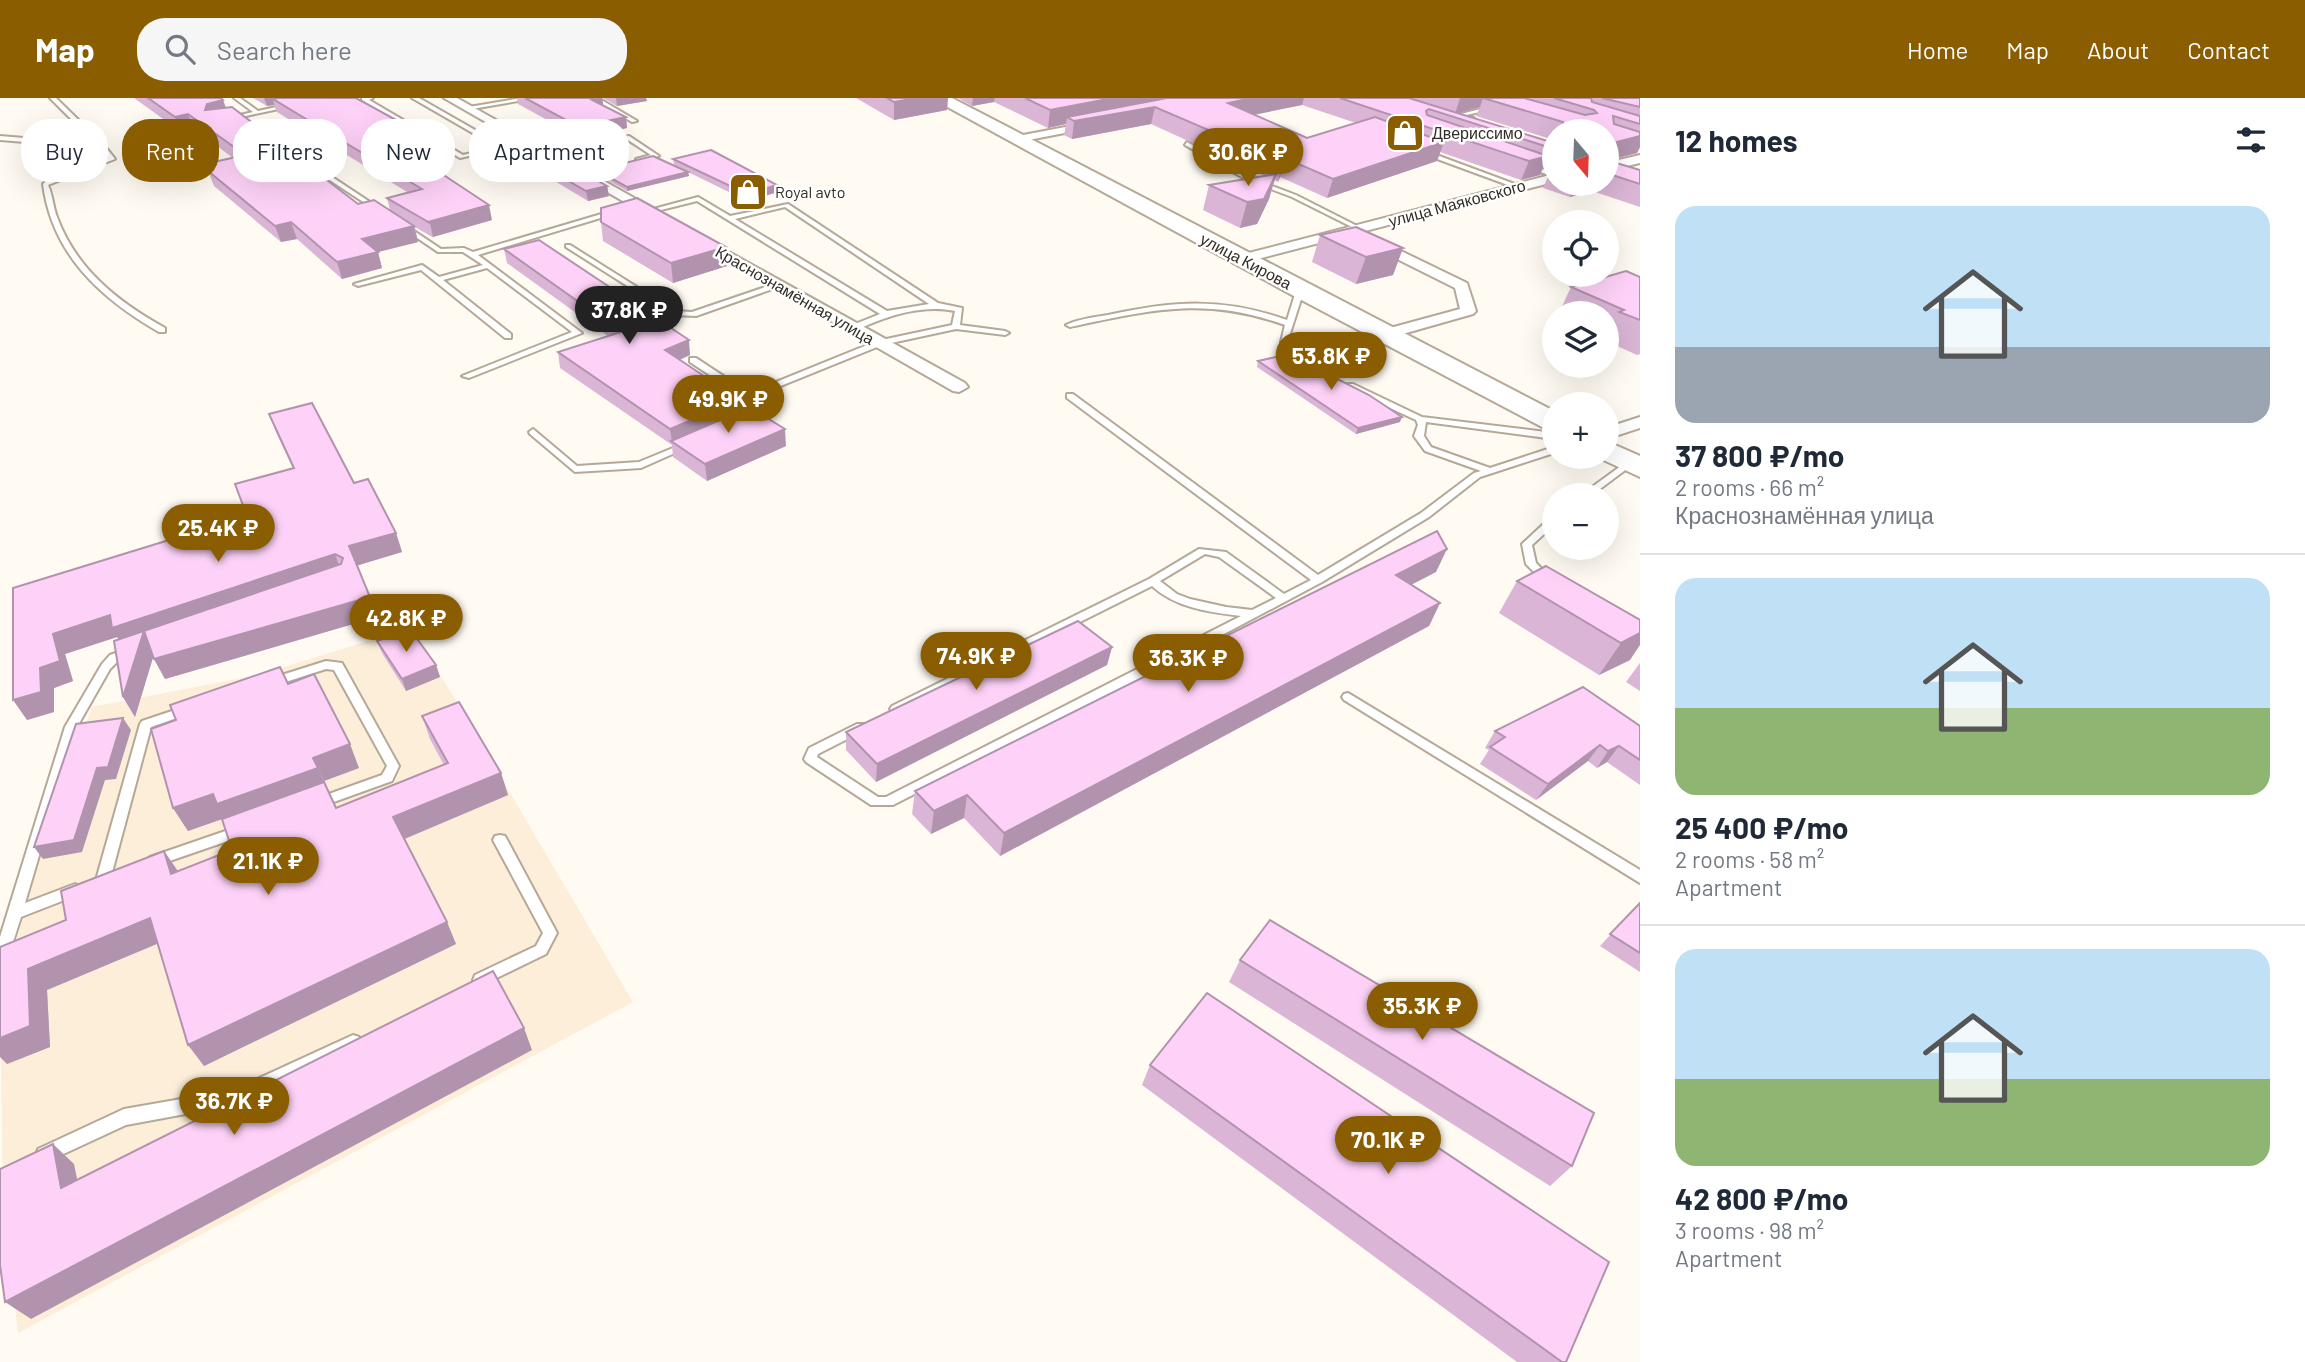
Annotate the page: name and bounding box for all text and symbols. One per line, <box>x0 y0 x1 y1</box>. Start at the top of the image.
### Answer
search box <box>137 18 627 81</box>
text: Map <box>35 29 95 69</box>
icon: search <box>161 30 199 68</box>
text: Search here <box>217 34 352 65</box>
text: Home <box>1907 35 1968 64</box>
text: Map <box>2006 35 2049 64</box>
text: About <box>2087 35 2149 64</box>
text: Contact <box>2187 35 2270 64</box>
shop icon: Двериссимо <box>1384 112 1426 154</box>
chip: Buy <box>21 119 108 182</box>
chip: Rent <box>122 119 219 182</box>
chip: Filters <box>233 119 347 182</box>
chip: New <box>361 119 455 182</box>
chip: Apartment <box>469 119 629 182</box>
north arrow <box>1542 119 1619 196</box>
map controls <box>1542 119 1619 560</box>
icon: filters <box>2232 121 2270 159</box>
text: 12 homes <box>1675 122 1798 158</box>
place label: Двериссимо <box>1432 123 1523 142</box>
pin: 30.6K ₽ <box>1183 129 1313 188</box>
text: 30.6K ₽ <box>1208 137 1288 165</box>
shop icon: Royal avto <box>727 171 769 213</box>
street label: улица Маяковского <box>1386 175 1528 230</box>
place label: Royal avto <box>775 182 845 201</box>
button: locate <box>1542 210 1619 287</box>
street label: улица Кирова <box>1197 229 1295 293</box>
street label: Краснознамённая улица <box>713 241 878 348</box>
icon: home <box>1910 251 2036 377</box>
pin: 37.8K ₽ <box>564 286 694 346</box>
text: 37.8K ₽ <box>591 295 667 323</box>
button: layers <box>1542 301 1619 378</box>
pin: 53.8K ₽ <box>1266 332 1396 392</box>
text: 53.8K ₽ <box>1292 341 1370 369</box>
pin: 49.9K ₽ <box>663 376 793 435</box>
text: 49.9K ₽ <box>688 384 768 412</box>
button: + <box>1542 392 1619 469</box>
text: 37 800 ₽/mo <box>1675 437 1845 473</box>
text: 2 rooms · 66 m² <box>1675 473 1824 501</box>
button: − <box>1542 483 1619 560</box>
text: Краснознамённая улица <box>1675 501 1934 529</box>
pin: 25.4K ₽ <box>153 504 283 564</box>
text: 25.4K ₽ <box>178 513 258 541</box>
pin: 42.8K ₽ <box>341 594 471 654</box>
text: 42.8K ₽ <box>366 603 446 631</box>
icon: home <box>1910 624 2036 750</box>
pin: 74.9K ₽ <box>911 632 1041 692</box>
pin: 36.3K ₽ <box>1123 634 1253 694</box>
text: 74.9K ₽ <box>937 641 1015 669</box>
text: 36.3K ₽ <box>1149 643 1227 671</box>
text: 25 400 ₽/mo <box>1675 809 1848 845</box>
pin: 21.1K ₽ <box>203 838 333 897</box>
text: 2 rooms · 58 m² <box>1675 845 1824 873</box>
text: 21.1K ₽ <box>233 846 303 874</box>
text: Apartment <box>1675 873 1782 901</box>
pin: 35.3K ₽ <box>1357 982 1487 1042</box>
text: 35.3K ₽ <box>1383 991 1461 1019</box>
icon: home <box>1910 995 2036 1121</box>
pin: 36.7K ₽ <box>169 1077 299 1137</box>
text: 36.7K ₽ <box>195 1086 273 1114</box>
pin: 70.1K ₽ <box>1323 1116 1453 1176</box>
text: 70.1K ₽ <box>1351 1125 1425 1153</box>
text: 42 800 ₽/mo <box>1675 1180 1848 1216</box>
text: 3 rooms · 98 m² <box>1675 1216 1824 1244</box>
text: Apartment <box>1675 1244 1782 1272</box>

